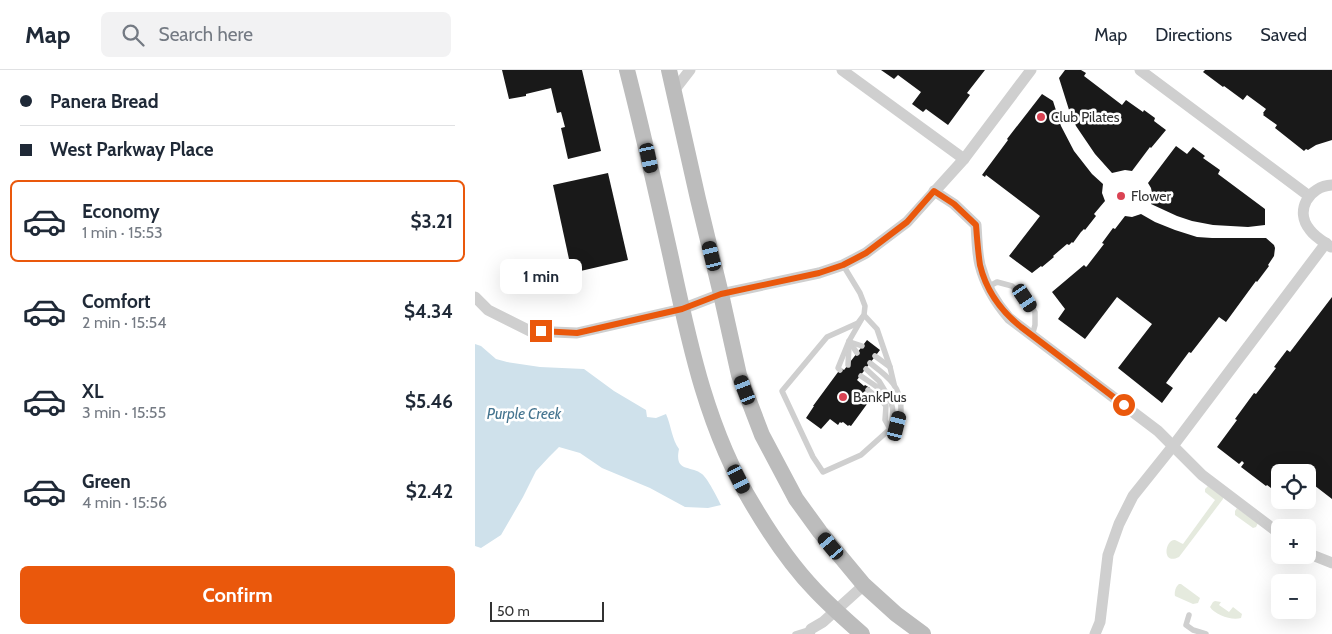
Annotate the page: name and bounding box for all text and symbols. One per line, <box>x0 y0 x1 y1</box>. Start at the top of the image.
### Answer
search box <box>101 12 451 57</box>
text: Map <box>25 20 71 49</box>
icon: search <box>119 21 147 49</box>
text: Search here <box>159 23 253 46</box>
text: Map <box>1094 24 1127 46</box>
text: Directions <box>1155 24 1232 46</box>
text: Saved <box>1260 24 1307 46</box>
text: Panera Bread <box>50 90 159 113</box>
place label: Club Pilates <box>1051 108 1120 126</box>
marker: Club Pilates <box>1035 111 1047 123</box>
text: West Parkway Place <box>50 138 214 161</box>
car <box>638 142 659 174</box>
place label: Flower <box>1131 187 1171 205</box>
marker: Flower <box>1115 190 1127 202</box>
icon: car <box>22 199 67 244</box>
text: Economy <box>82 200 160 223</box>
text: $3.21 <box>410 210 453 233</box>
text: 1 min · 15:53 <box>82 223 163 242</box>
car <box>701 240 722 272</box>
callout: 1 min <box>500 258 582 294</box>
text: 1 min <box>523 267 559 286</box>
car <box>1010 281 1039 315</box>
icon: car <box>22 289 67 334</box>
text: Comfort <box>82 290 151 313</box>
text: $4.34 <box>404 300 453 323</box>
text: 2 min · 15:54 <box>82 313 166 332</box>
route end <box>530 320 552 342</box>
car <box>732 373 757 407</box>
icon: car <box>22 379 67 424</box>
text: XL <box>82 380 103 403</box>
place label: BankPlus <box>853 388 907 406</box>
text: $5.46 <box>405 390 453 413</box>
marker: BankPlus <box>837 391 849 403</box>
route start <box>1113 394 1135 416</box>
text: 3 min · 15:55 <box>82 403 166 422</box>
water label: Purple Creek <box>487 405 562 423</box>
car <box>886 410 907 442</box>
car <box>725 462 752 496</box>
map controls <box>1271 464 1316 619</box>
button: locate <box>1271 464 1316 509</box>
icon: car <box>22 469 67 514</box>
text: Green <box>82 470 131 493</box>
text: $2.42 <box>406 480 453 503</box>
text: 4 min · 15:56 <box>82 493 167 512</box>
button: + <box>1271 519 1316 564</box>
car <box>815 530 846 562</box>
button: Confirm <box>20 566 455 624</box>
button: − <box>1271 574 1316 619</box>
scale bar <box>490 599 604 622</box>
text: 50 m <box>497 602 530 620</box>

